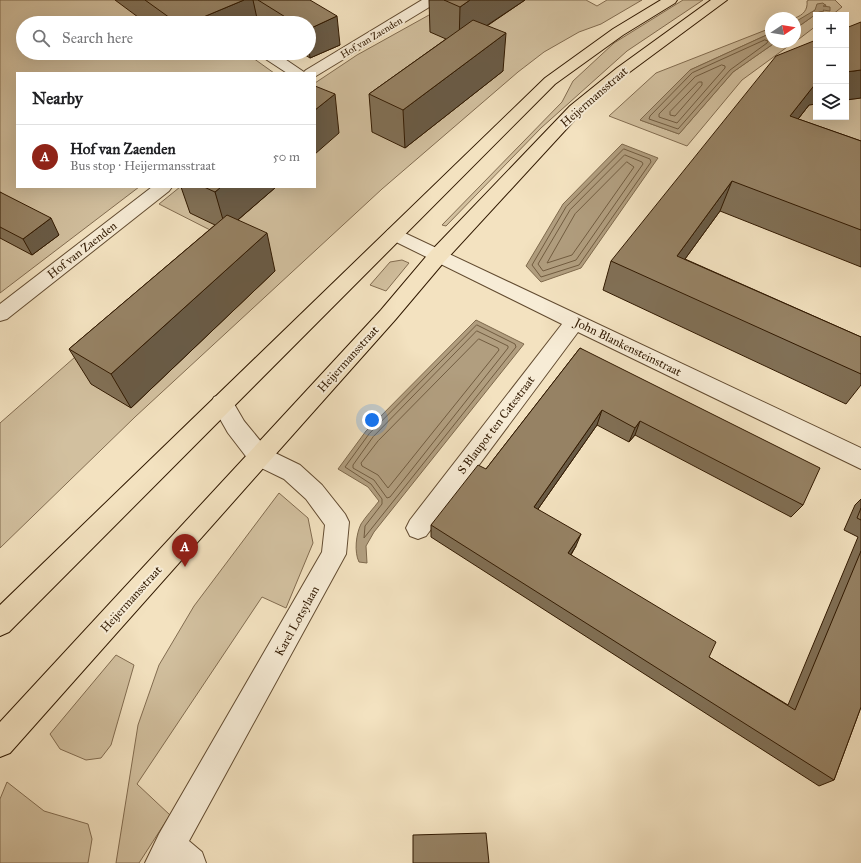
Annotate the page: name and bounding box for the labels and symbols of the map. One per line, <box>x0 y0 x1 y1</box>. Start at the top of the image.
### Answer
north arrow <box>765 12 801 48</box>
street label: Hof van Zaenden <box>338 14 405 61</box>
street label: Heijermansstraat <box>558 64 631 130</box>
street label: Hof van Zaenden <box>44 218 120 281</box>
street label: John Blankensteinstraat <box>570 314 684 380</box>
street label: Heijermansstraat <box>315 322 382 395</box>
street label: S Blaupot ten Catestraat <box>454 372 538 477</box>
your location <box>362 410 382 430</box>
pin: A <box>172 534 198 567</box>
street label: Heijermansstraat <box>98 562 165 635</box>
street label: Karel Lotsylaan <box>272 583 322 658</box>

